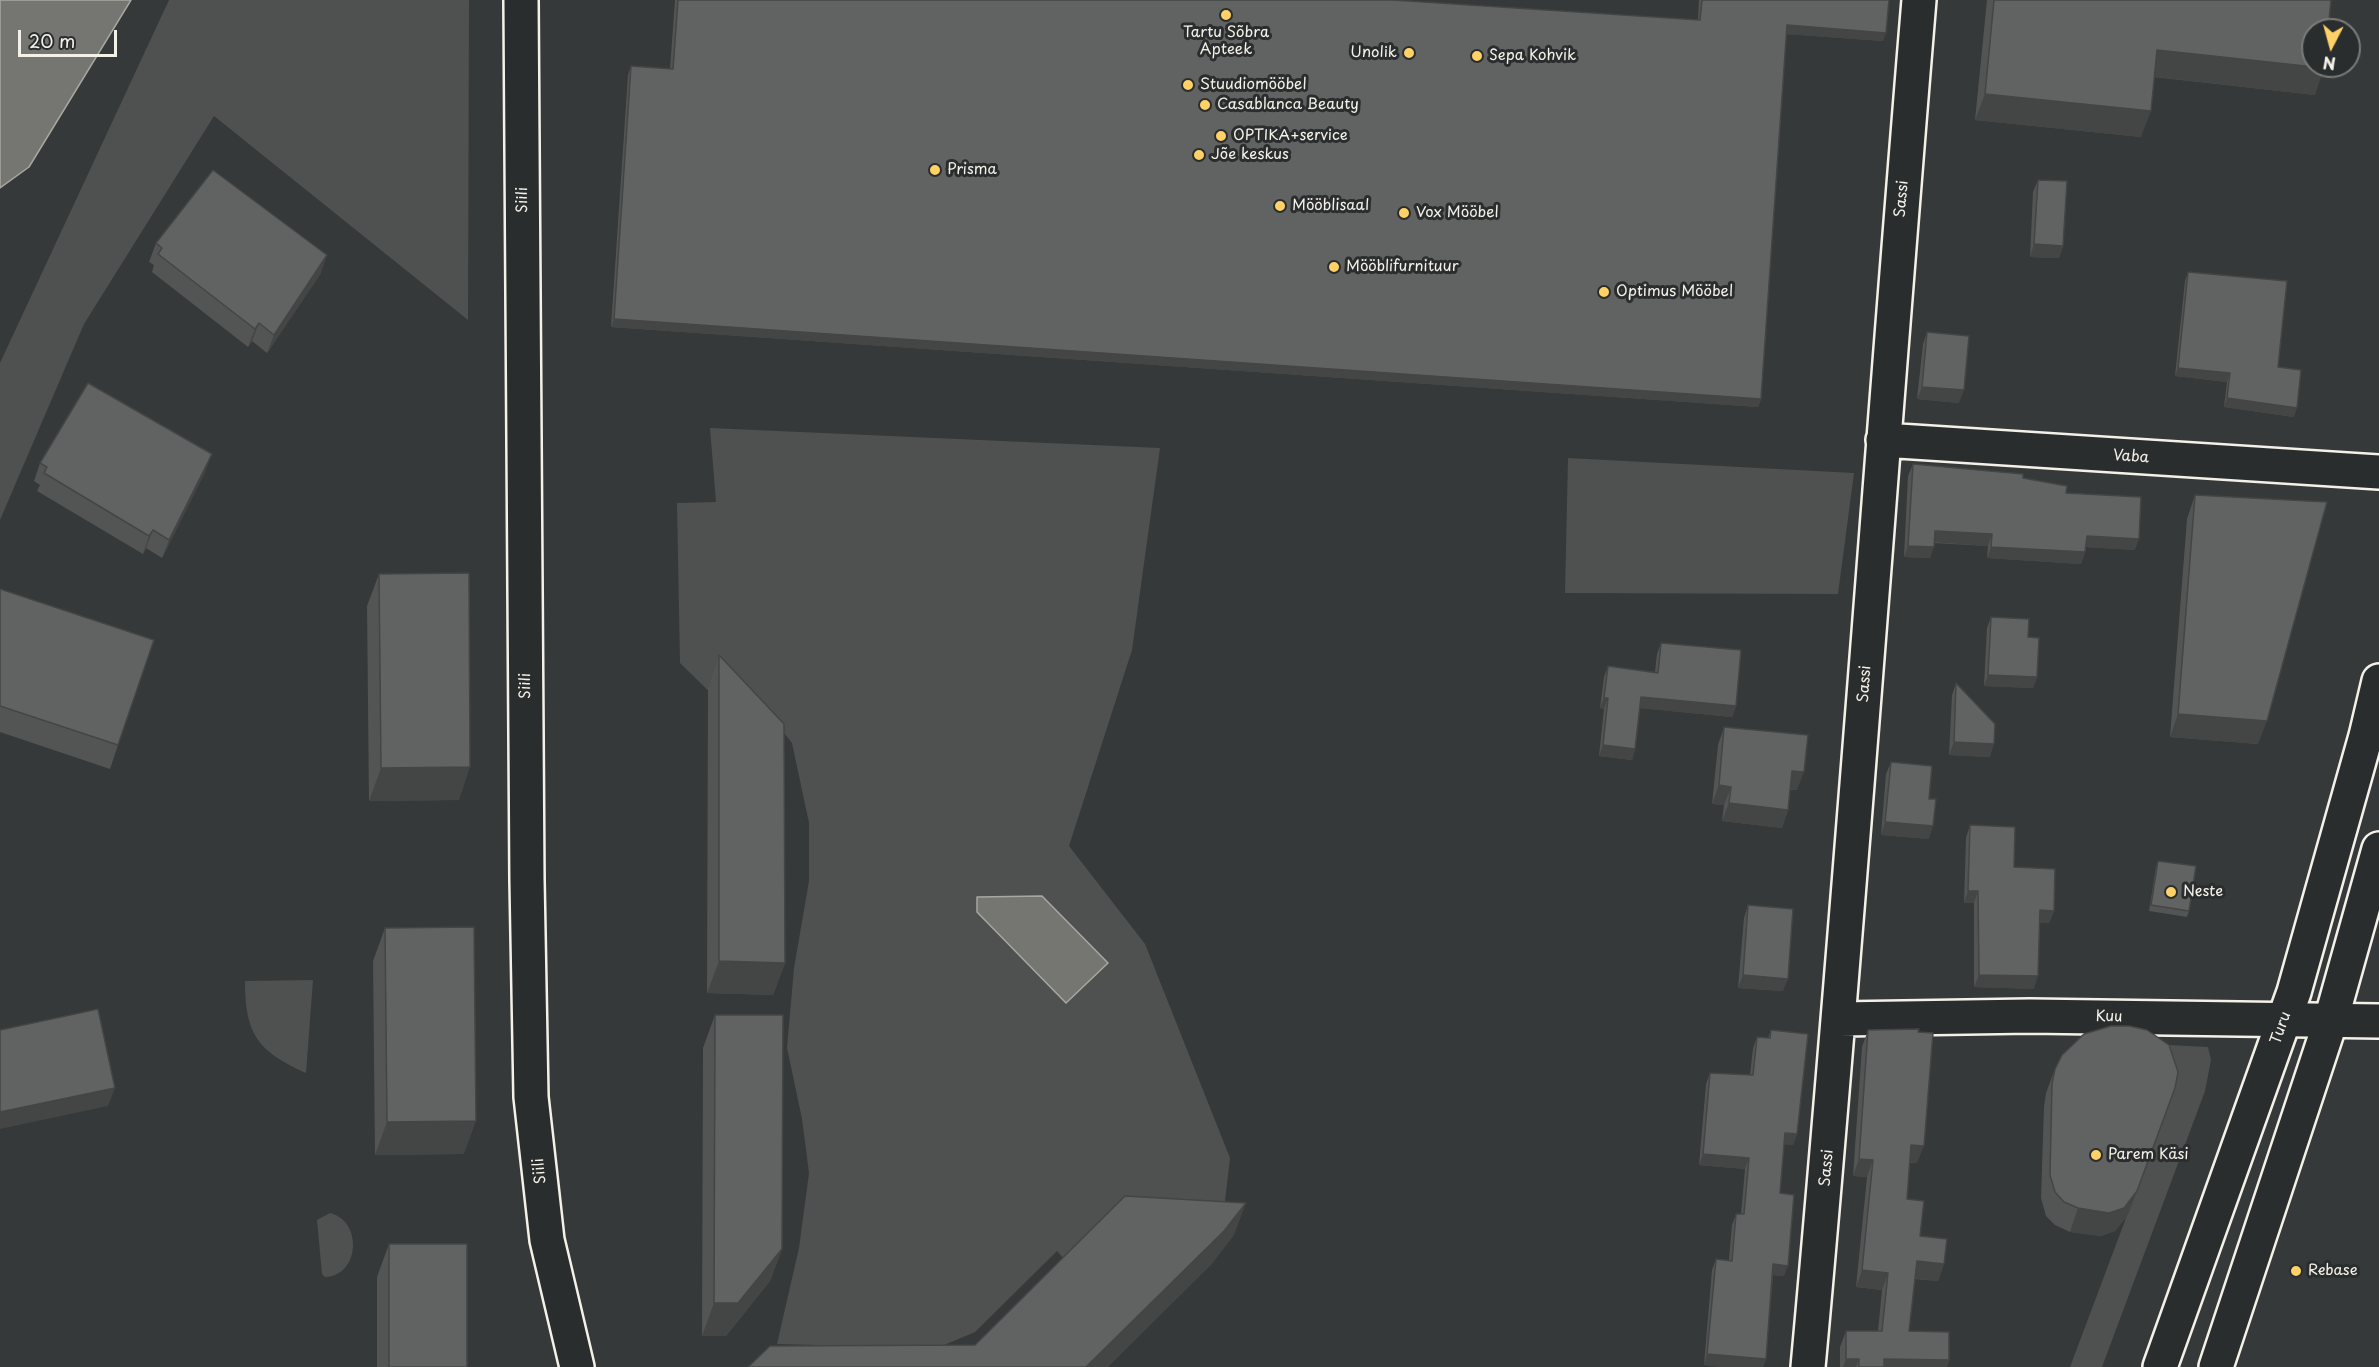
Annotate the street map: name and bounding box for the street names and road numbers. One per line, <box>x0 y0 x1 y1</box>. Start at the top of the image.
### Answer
street label: Sassi <box>1891 180 1913 218</box>
street label: Siili <box>514 187 532 213</box>
street label: Vaba <box>2112 447 2150 467</box>
street label: Sassi <box>1855 665 1875 703</box>
street label: Siili <box>517 673 535 699</box>
street label: Kuu <box>2095 1008 2123 1026</box>
street label: Turu <box>2267 1009 2295 1047</box>
street label: Sassi <box>1816 1149 1838 1187</box>
street label: Siili <box>530 1157 550 1185</box>

